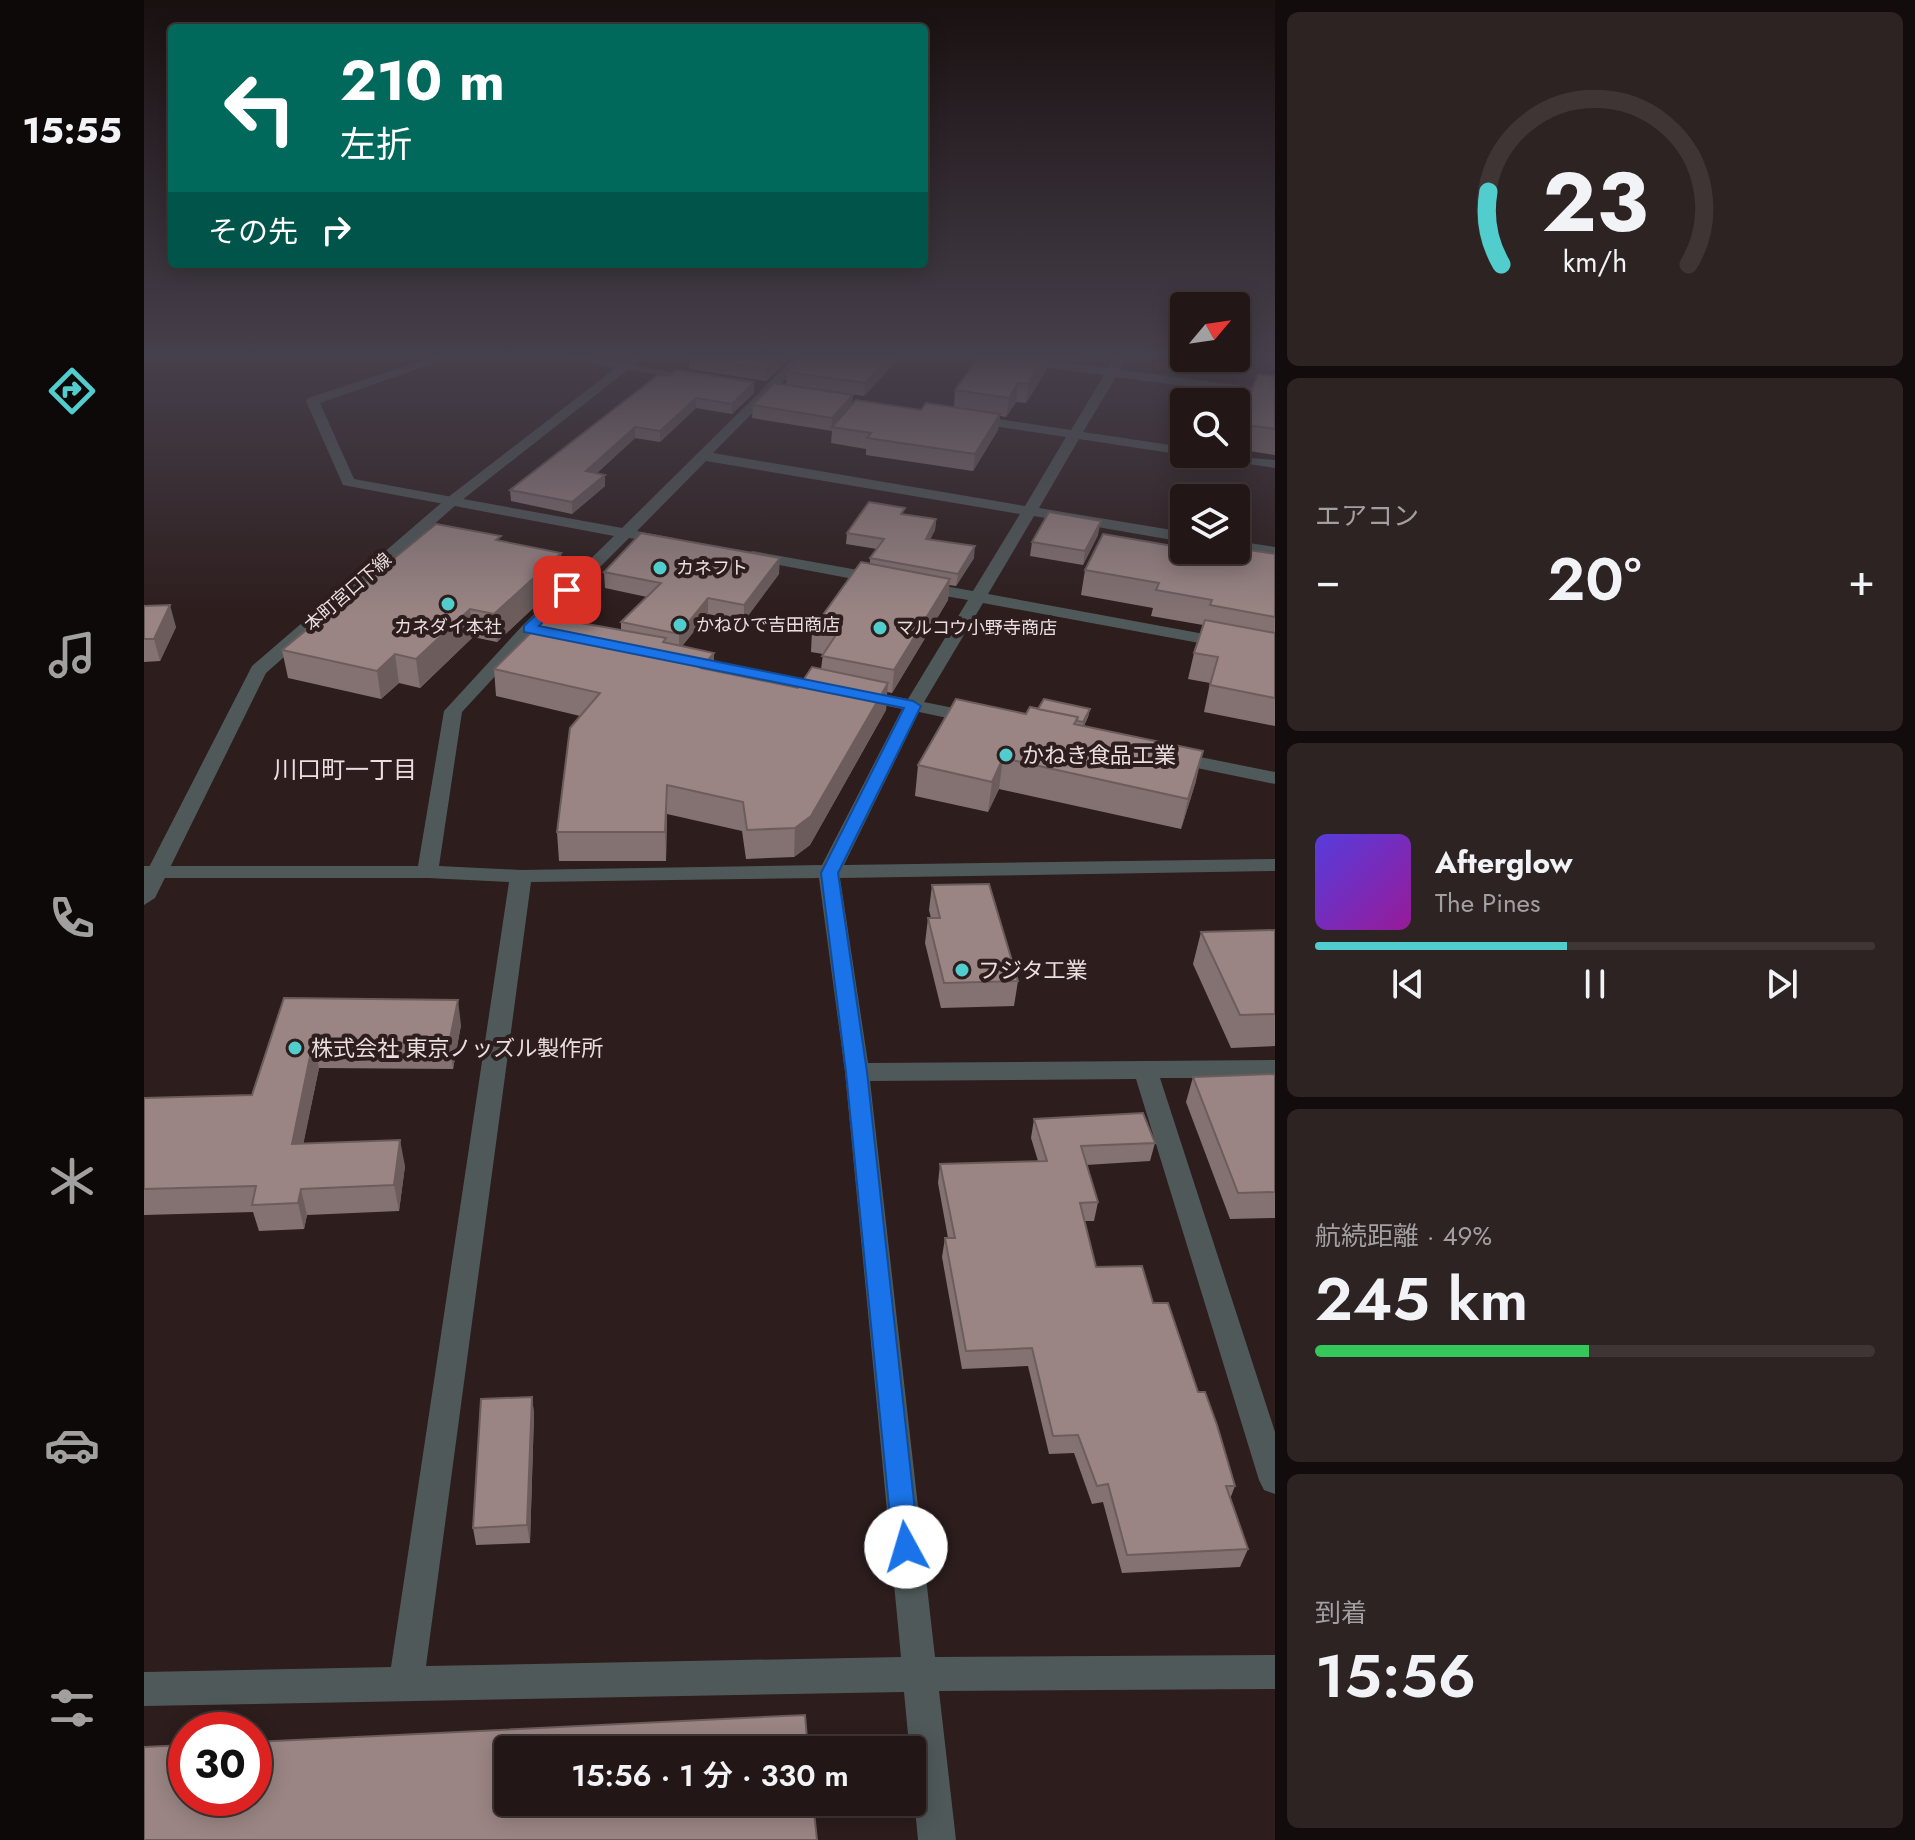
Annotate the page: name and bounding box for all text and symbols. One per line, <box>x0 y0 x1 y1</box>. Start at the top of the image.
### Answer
text: 210 m <box>340 40 505 121</box>
icon: left <box>208 56 312 160</box>
text: 15:55 <box>22 104 122 156</box>
text: 左折 <box>340 118 412 170</box>
text: 23 <box>1542 141 1648 261</box>
icon: right <box>314 208 358 252</box>
text: その先 <box>208 210 298 253</box>
text: km/h <box>1563 241 1627 283</box>
north arrow <box>1170 292 1250 372</box>
map controls <box>1170 292 1250 564</box>
icon: directions <box>44 363 100 419</box>
button: search <box>1170 388 1250 468</box>
button: layers <box>1170 484 1250 564</box>
text: エアコン <box>1315 497 1419 535</box>
text: 20° <box>1548 536 1641 623</box>
street label: 本町宮口下線 <box>299 547 397 637</box>
text: − <box>1315 548 1341 612</box>
text: + <box>1848 548 1875 612</box>
place label: カネフト <box>676 555 748 581</box>
pin <box>533 556 601 624</box>
marker: カネフト <box>651 559 669 577</box>
icon: arrive <box>545 568 589 612</box>
marker: カネダイ本社 <box>439 595 457 613</box>
place label: かねひで吉田商店 <box>696 612 840 638</box>
place label: カネダイ本社 <box>394 614 502 640</box>
place label: マルコウ小野寺商店 <box>896 615 1057 641</box>
marker: かねひで吉田商店 <box>671 616 689 634</box>
marker: マルコウ小野寺商店 <box>871 619 889 637</box>
icon: music <box>44 627 100 683</box>
place label: かねき食品工業 <box>1022 739 1176 771</box>
marker: かねき食品工業 <box>997 746 1015 764</box>
district label: 川口町一丁目 <box>273 752 417 787</box>
text: Afterglow <box>1435 841 1572 884</box>
text: The Pines <box>1435 884 1540 922</box>
icon: phone <box>44 890 100 946</box>
place label: フジタ工業 <box>978 954 1088 986</box>
marker: フジタ工業 <box>953 961 971 979</box>
icon: previous <box>1386 962 1430 1006</box>
icon: pause <box>1573 962 1617 1006</box>
icon: next <box>1760 962 1804 1006</box>
place label: 株式会社 東京ノッズル製作所 <box>311 1032 603 1064</box>
marker: 株式会社 東京ノッズル製作所 <box>286 1039 304 1057</box>
icon: climate <box>44 1153 100 1209</box>
text: 航続距離 · 49% <box>1315 1217 1492 1255</box>
text: 245 km <box>1315 1256 1528 1343</box>
icon: car <box>44 1417 100 1473</box>
position arrow <box>864 1505 948 1589</box>
text: 到着 <box>1315 1594 1367 1632</box>
text: 15:56 <box>1315 1633 1476 1720</box>
icon: filters <box>44 1680 100 1736</box>
speed limit sign: 30 <box>168 1712 272 1816</box>
text: 15:56 · 1 分 · 330 m <box>571 1754 849 1797</box>

